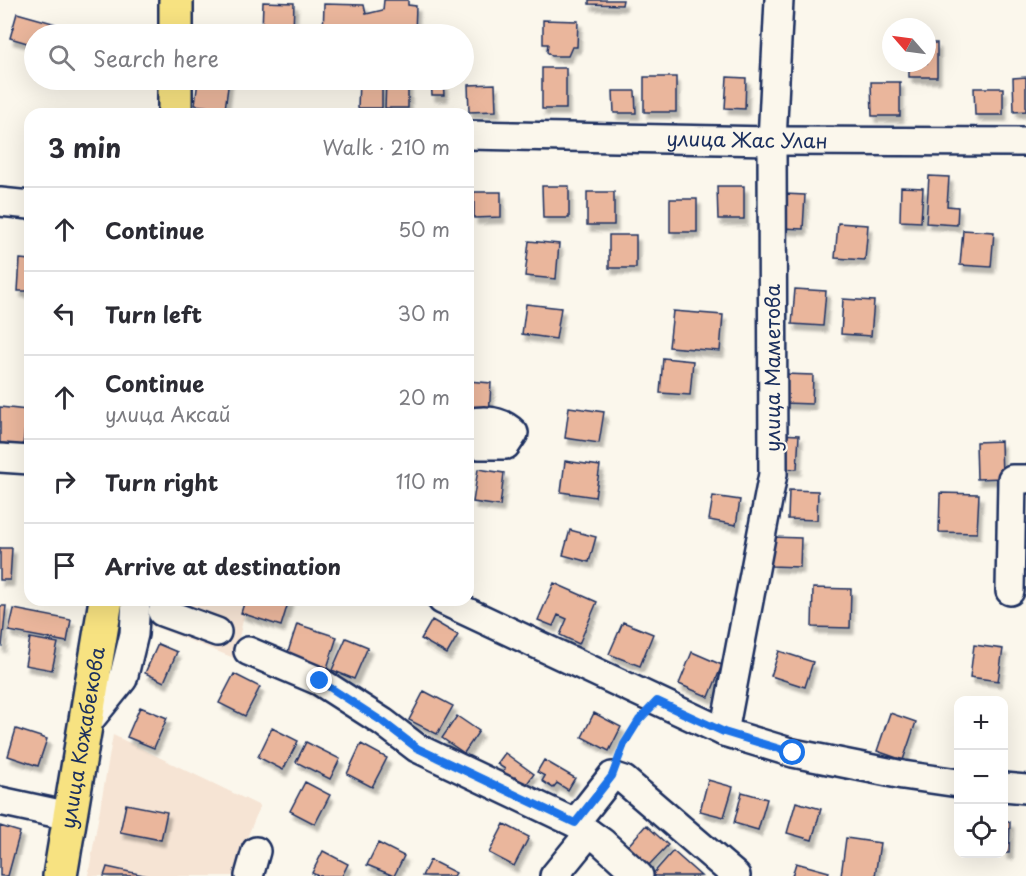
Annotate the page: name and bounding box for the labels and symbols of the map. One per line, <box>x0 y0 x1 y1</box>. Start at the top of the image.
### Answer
north arrow <box>882 18 936 72</box>
street label: улица Жас Улан <box>666 123 828 155</box>
street label: улица Маметова <box>757 283 787 452</box>
street label: улица Кожабекова <box>52 644 112 831</box>
route end <box>306 667 332 693</box>
route start <box>779 739 805 765</box>

